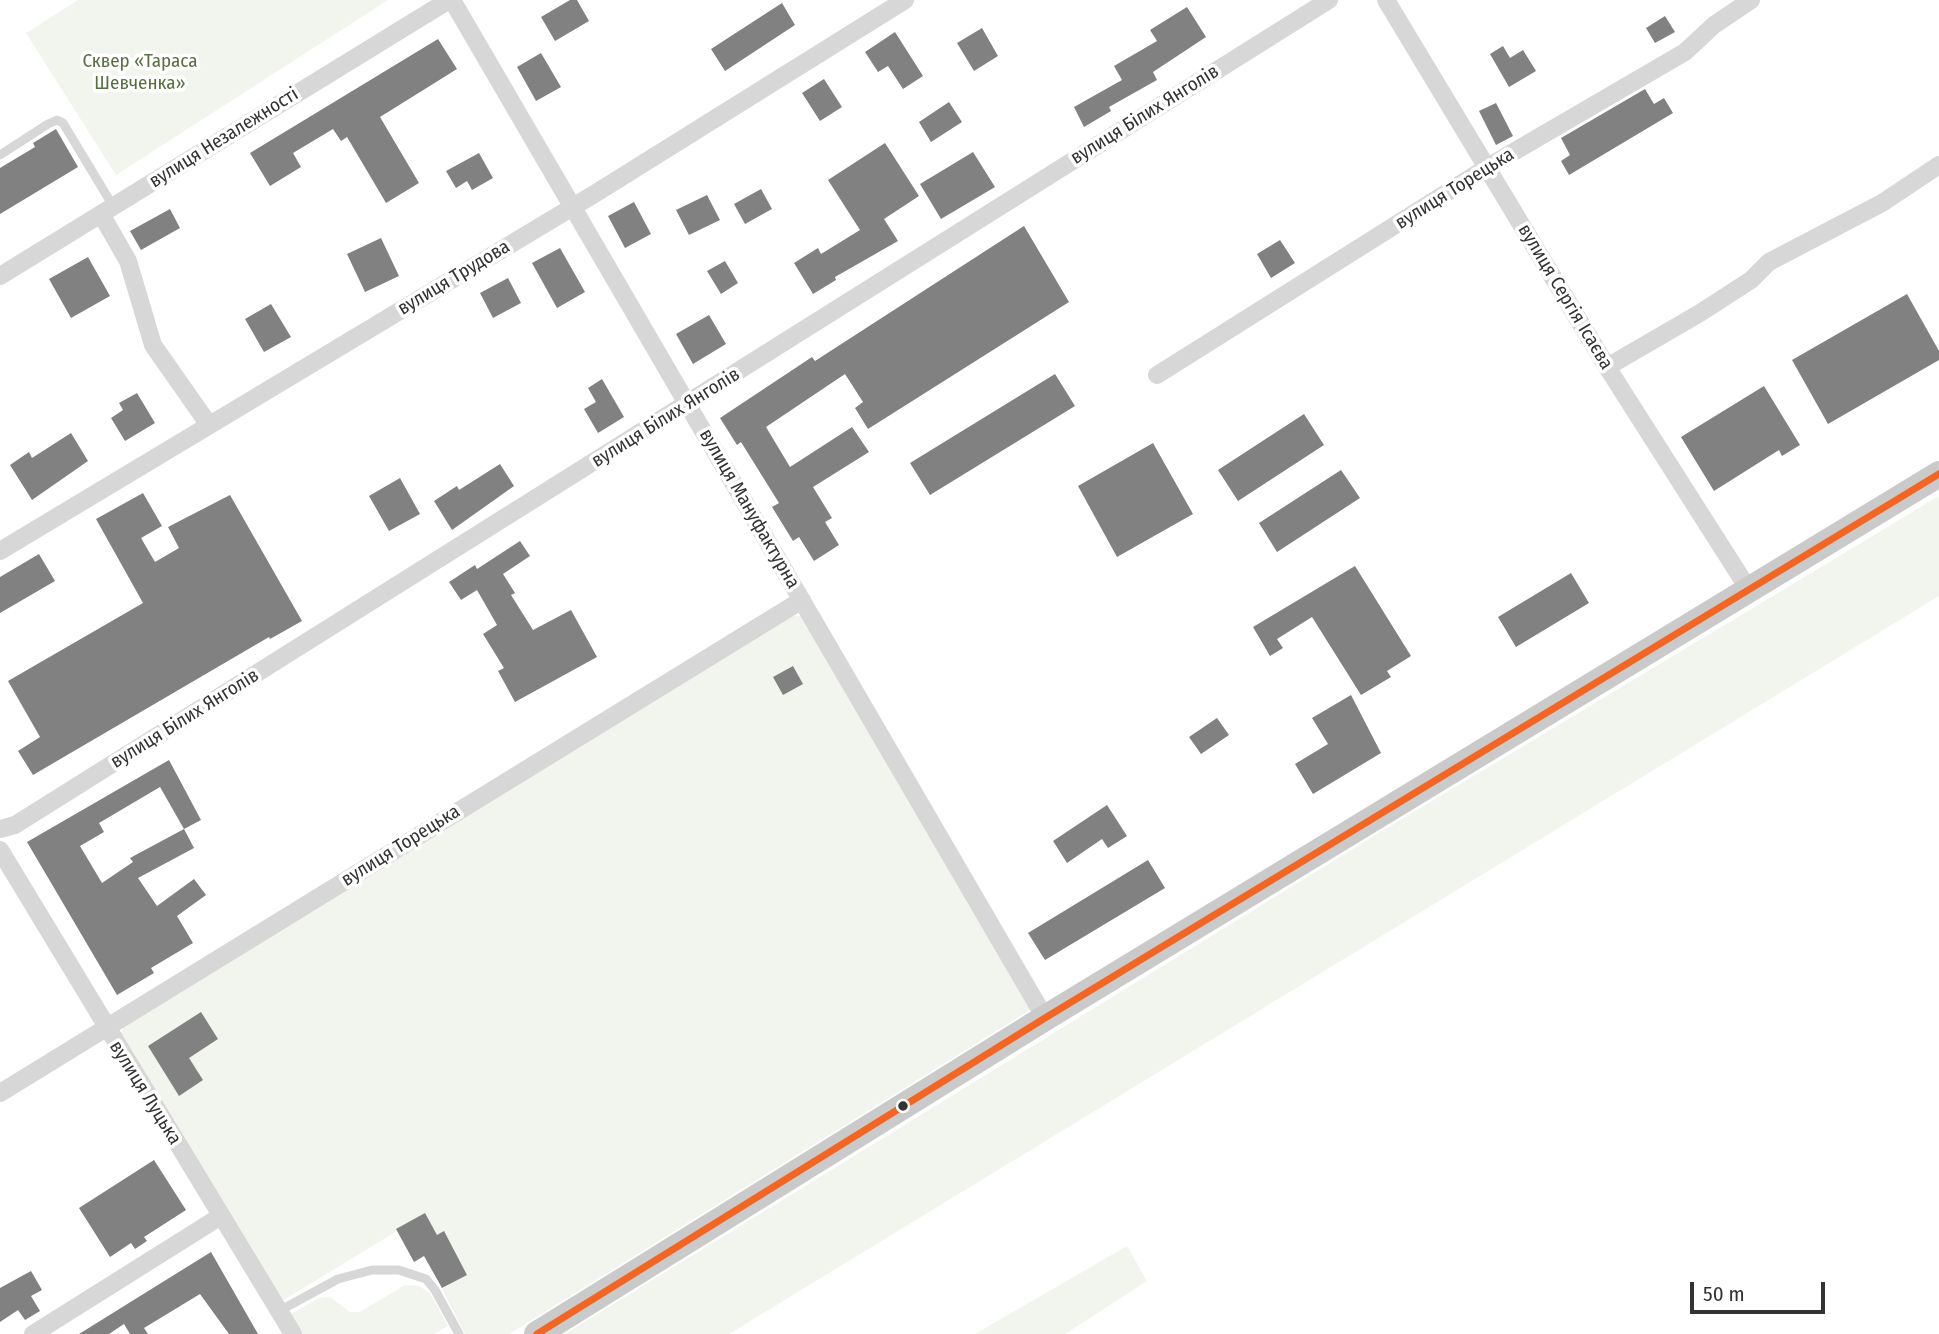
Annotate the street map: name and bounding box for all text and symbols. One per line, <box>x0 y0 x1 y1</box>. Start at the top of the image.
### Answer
park label: Сквер «Тараса Шевченка» <box>82 51 198 95</box>
street label: вулиця Білих Янголів <box>1067 60 1223 170</box>
street label: вулиця Незалежності <box>145 83 303 193</box>
street label: вулиця Торецька <box>1392 143 1518 235</box>
street label: вулиця Сергія Ісаєва <box>1513 220 1617 374</box>
street label: вулиця Трудова <box>394 236 514 320</box>
street label: вулиця Білих Янголів <box>588 363 744 473</box>
street label: вулиця Мануфактурна <box>694 425 804 593</box>
street label: вулиця Білих Янголів <box>107 664 263 774</box>
street label: вулиця Торецька <box>338 800 464 892</box>
street label: вулиця Луцька <box>104 1037 186 1149</box>
unlabelled marker <box>896 1099 910 1113</box>
scale bar <box>1694 1268 1829 1312</box>
text: 50 m <box>1703 1281 1745 1307</box>

